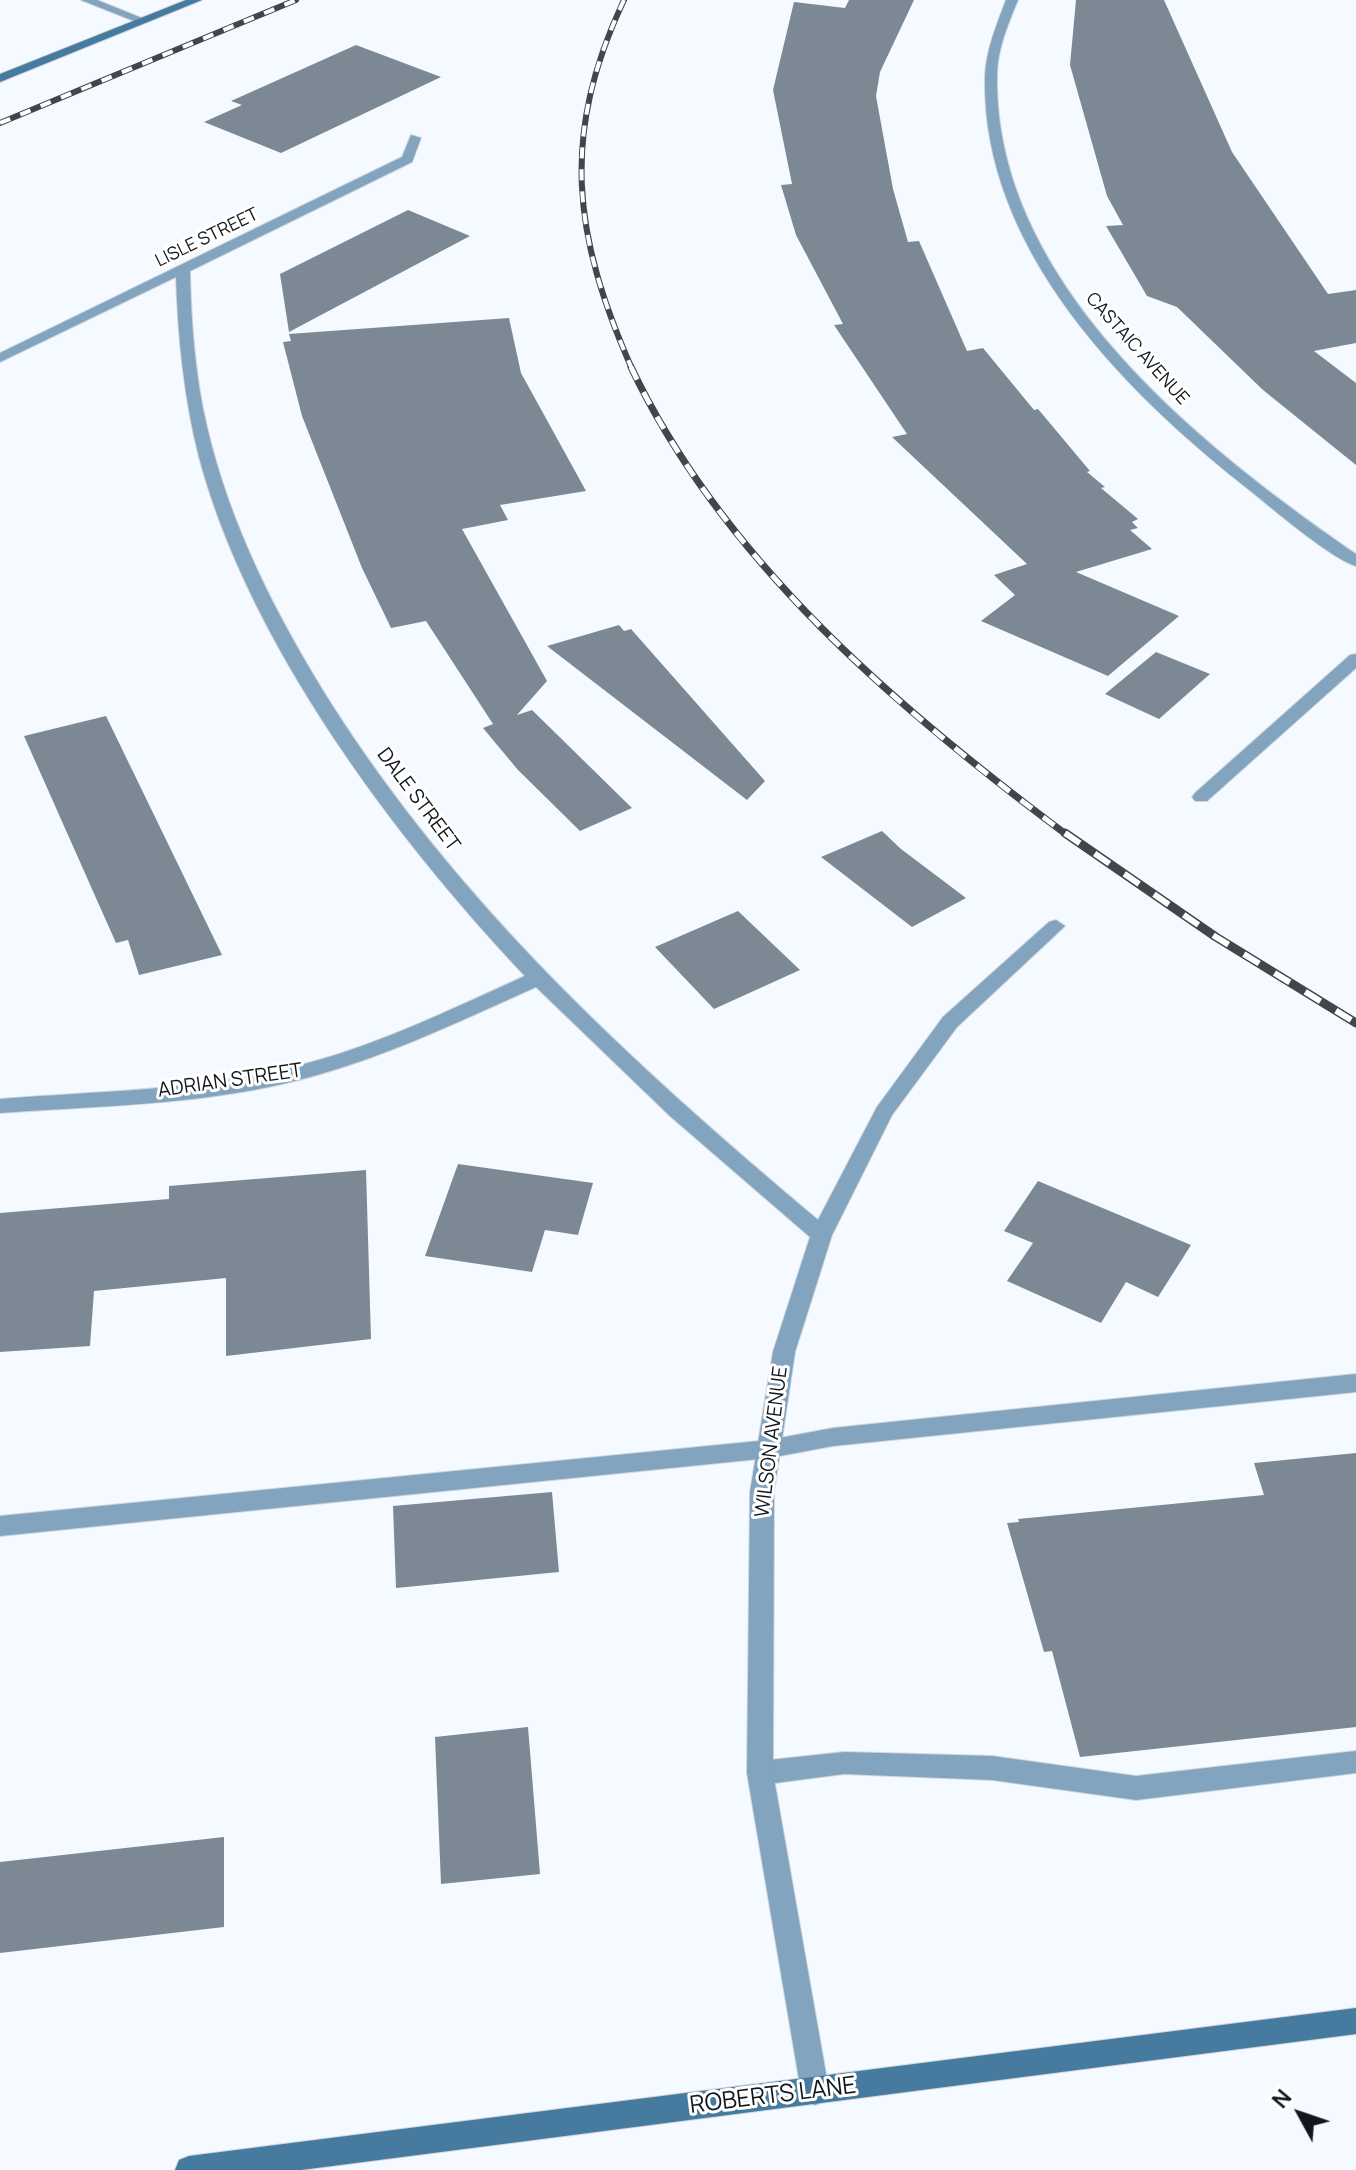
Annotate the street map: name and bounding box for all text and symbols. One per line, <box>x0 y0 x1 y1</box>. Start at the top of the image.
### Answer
street label: LISLE STREET <box>152 204 262 272</box>
street label: CASTAIC AVENUE <box>1081 288 1193 410</box>
street label: DALE STREET <box>371 744 465 856</box>
street label: ADRIAN STREET <box>156 1059 304 1103</box>
street label: WILSON AVENUE <box>751 1365 793 1519</box>
street label: ROBERTS LANE <box>688 2072 858 2120</box>
north arrow <box>1260 2074 1340 2154</box>
text: N <box>1265 2083 1298 2114</box>

